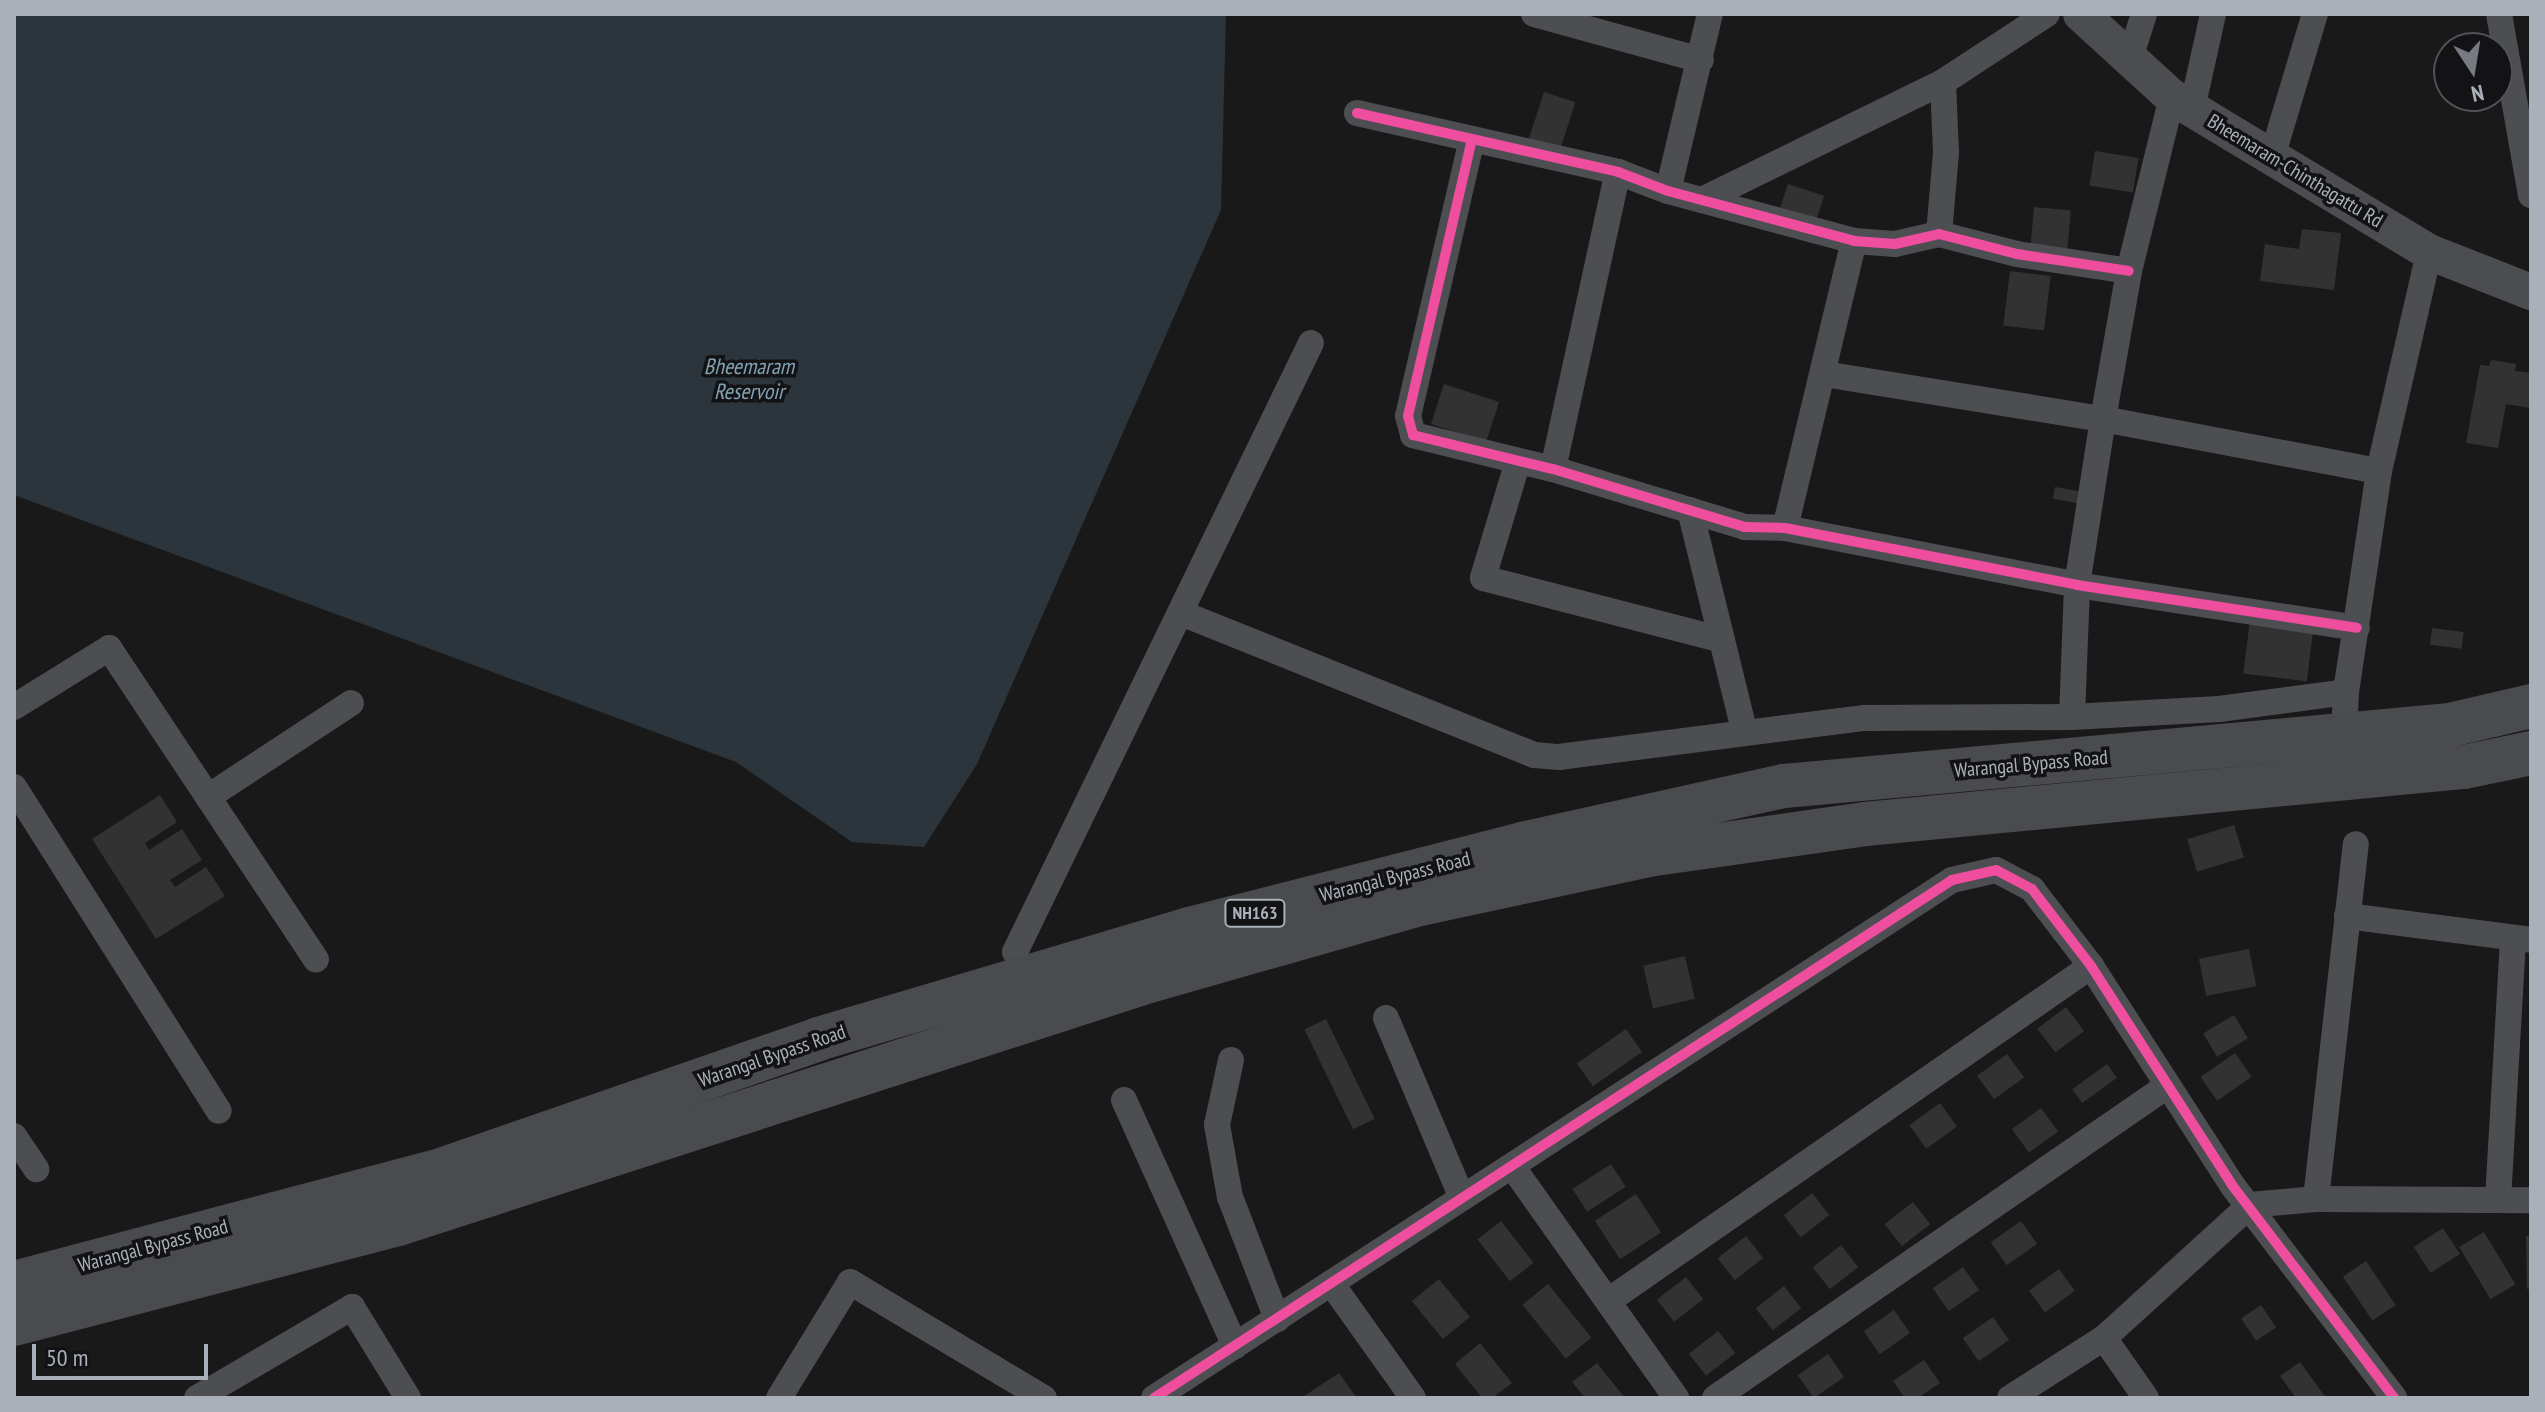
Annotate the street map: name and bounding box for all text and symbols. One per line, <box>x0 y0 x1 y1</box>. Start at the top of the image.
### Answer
north arrow <box>2433 32 2513 112</box>
text: N <box>2469 79 2486 108</box>
street label: Bheemaram-Chinthagattu Rd <box>2203 109 2387 233</box>
water label: Bheemaram Reservoir <box>704 353 794 404</box>
street label: Warangal Bypass Road <box>1953 745 2109 783</box>
street label: Warangal Bypass Road <box>1317 847 1473 907</box>
road number: NH163 <box>1223 899 1287 927</box>
street label: Warangal Bypass Road <box>695 1020 849 1092</box>
street label: Warangal Bypass Road <box>75 1214 231 1278</box>
scale bar <box>36 1328 212 1378</box>
text: 50 m <box>46 1342 88 1373</box>

